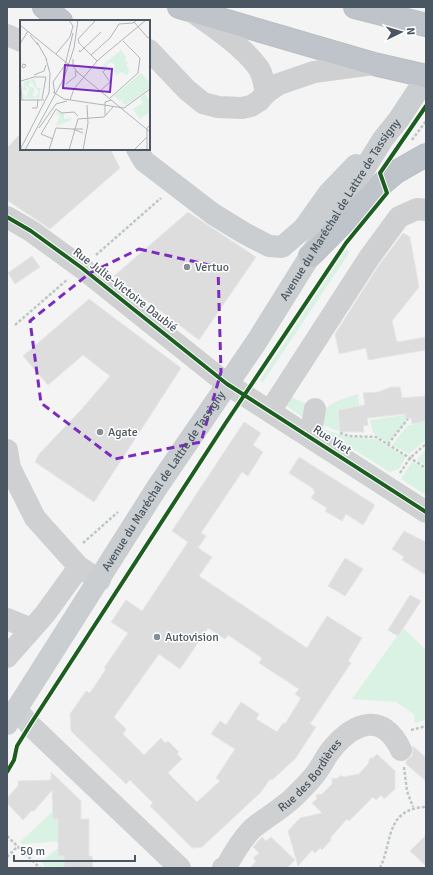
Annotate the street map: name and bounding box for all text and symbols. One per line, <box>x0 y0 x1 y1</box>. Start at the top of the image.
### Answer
north arrow <box>381 12 421 52</box>
inset map <box>20 20 150 150</box>
text: N <box>404 27 417 36</box>
street label: Avenue du Maréchal de Lattre de Tassigny <box>277 115 404 303</box>
street label: Rue Julie-Victoire Daubié <box>70 244 180 336</box>
place label: Vertuo <box>195 260 229 275</box>
marker: Vertuo <box>182 262 192 272</box>
street label: Avenue du Maréchal de Lattre de Tassigny <box>98 388 228 574</box>
street label: Rue Viet <box>310 422 354 458</box>
place label: Agate <box>108 425 138 440</box>
marker: Agate <box>95 427 105 437</box>
place label: Autovision <box>165 630 219 645</box>
marker: Autovision <box>152 632 162 642</box>
street label: Rue des Bordières <box>275 735 345 815</box>
scale bar <box>14 837 135 863</box>
text: 50 m <box>20 844 45 859</box>

